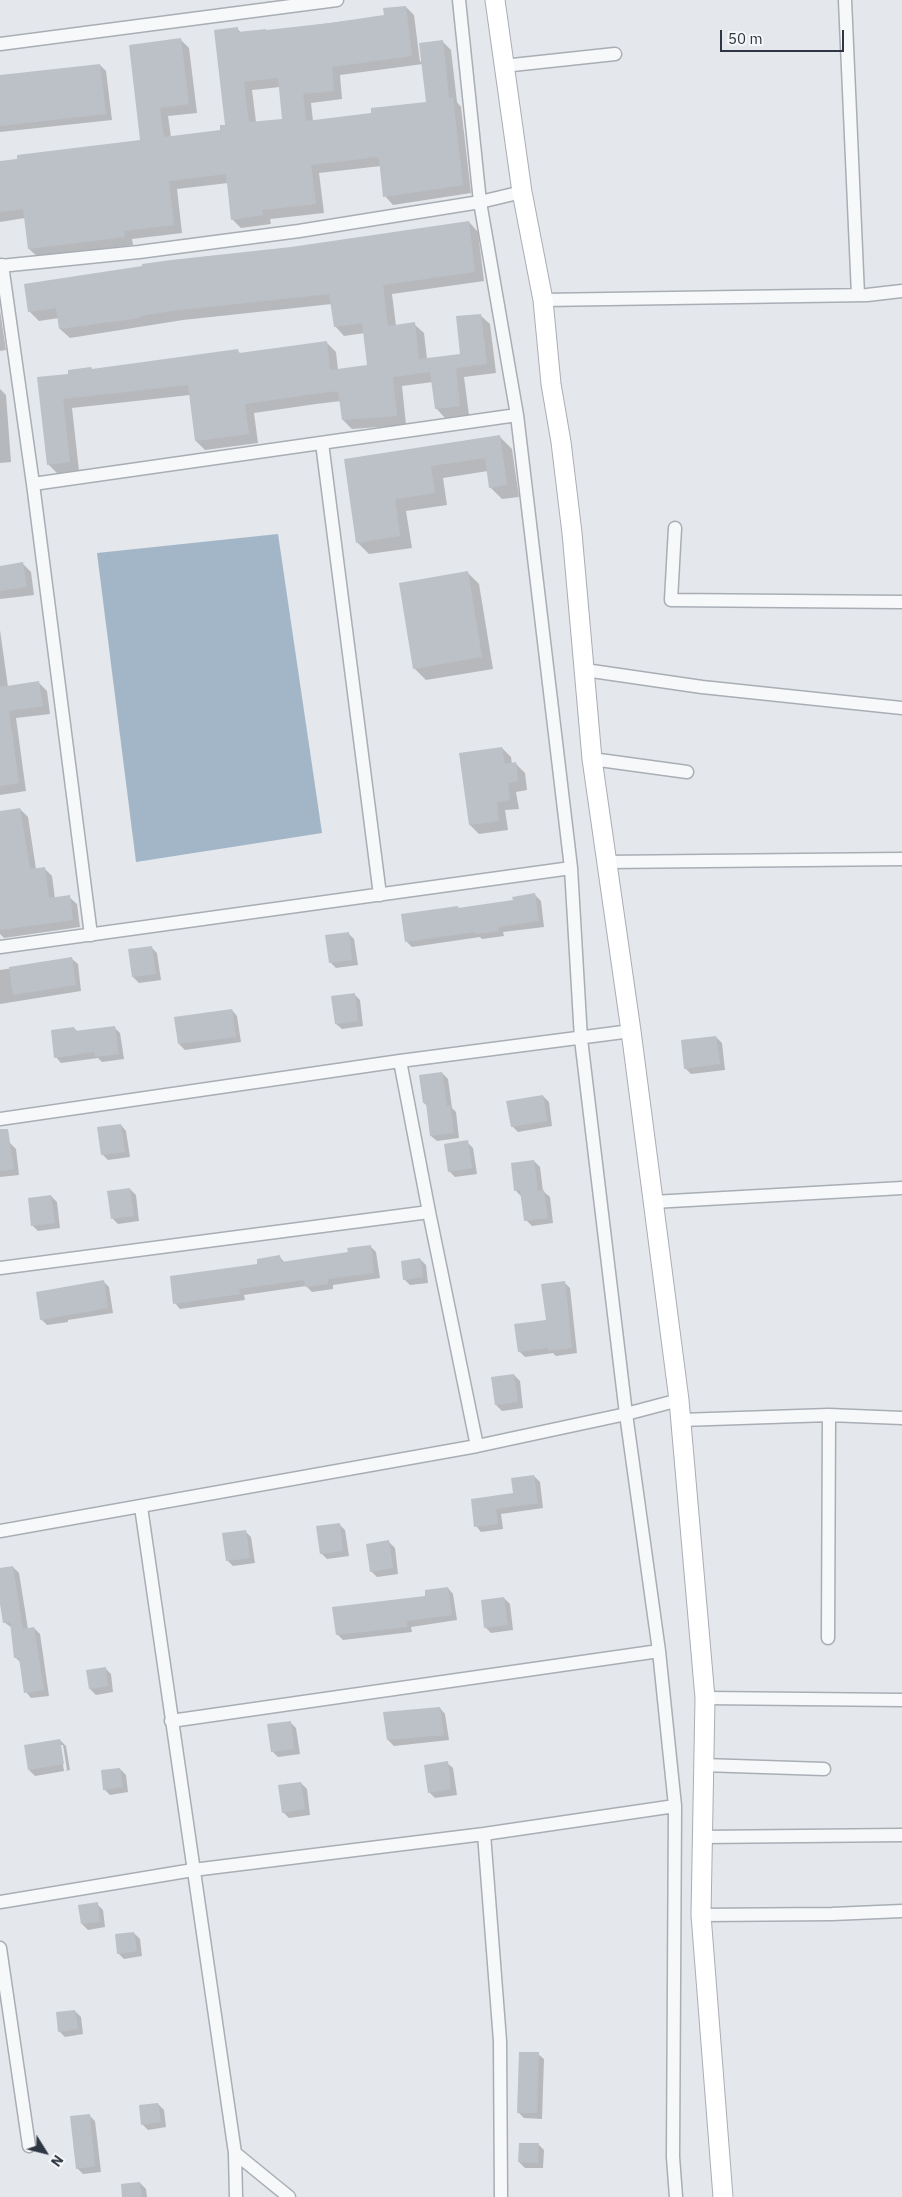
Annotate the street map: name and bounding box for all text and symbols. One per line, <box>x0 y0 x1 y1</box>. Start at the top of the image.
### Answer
scale bar <box>722 20 846 52</box>
text: 50 m <box>728 29 763 48</box>
north arrow <box>20 2127 70 2177</box>
text: N <box>47 2151 67 2170</box>

